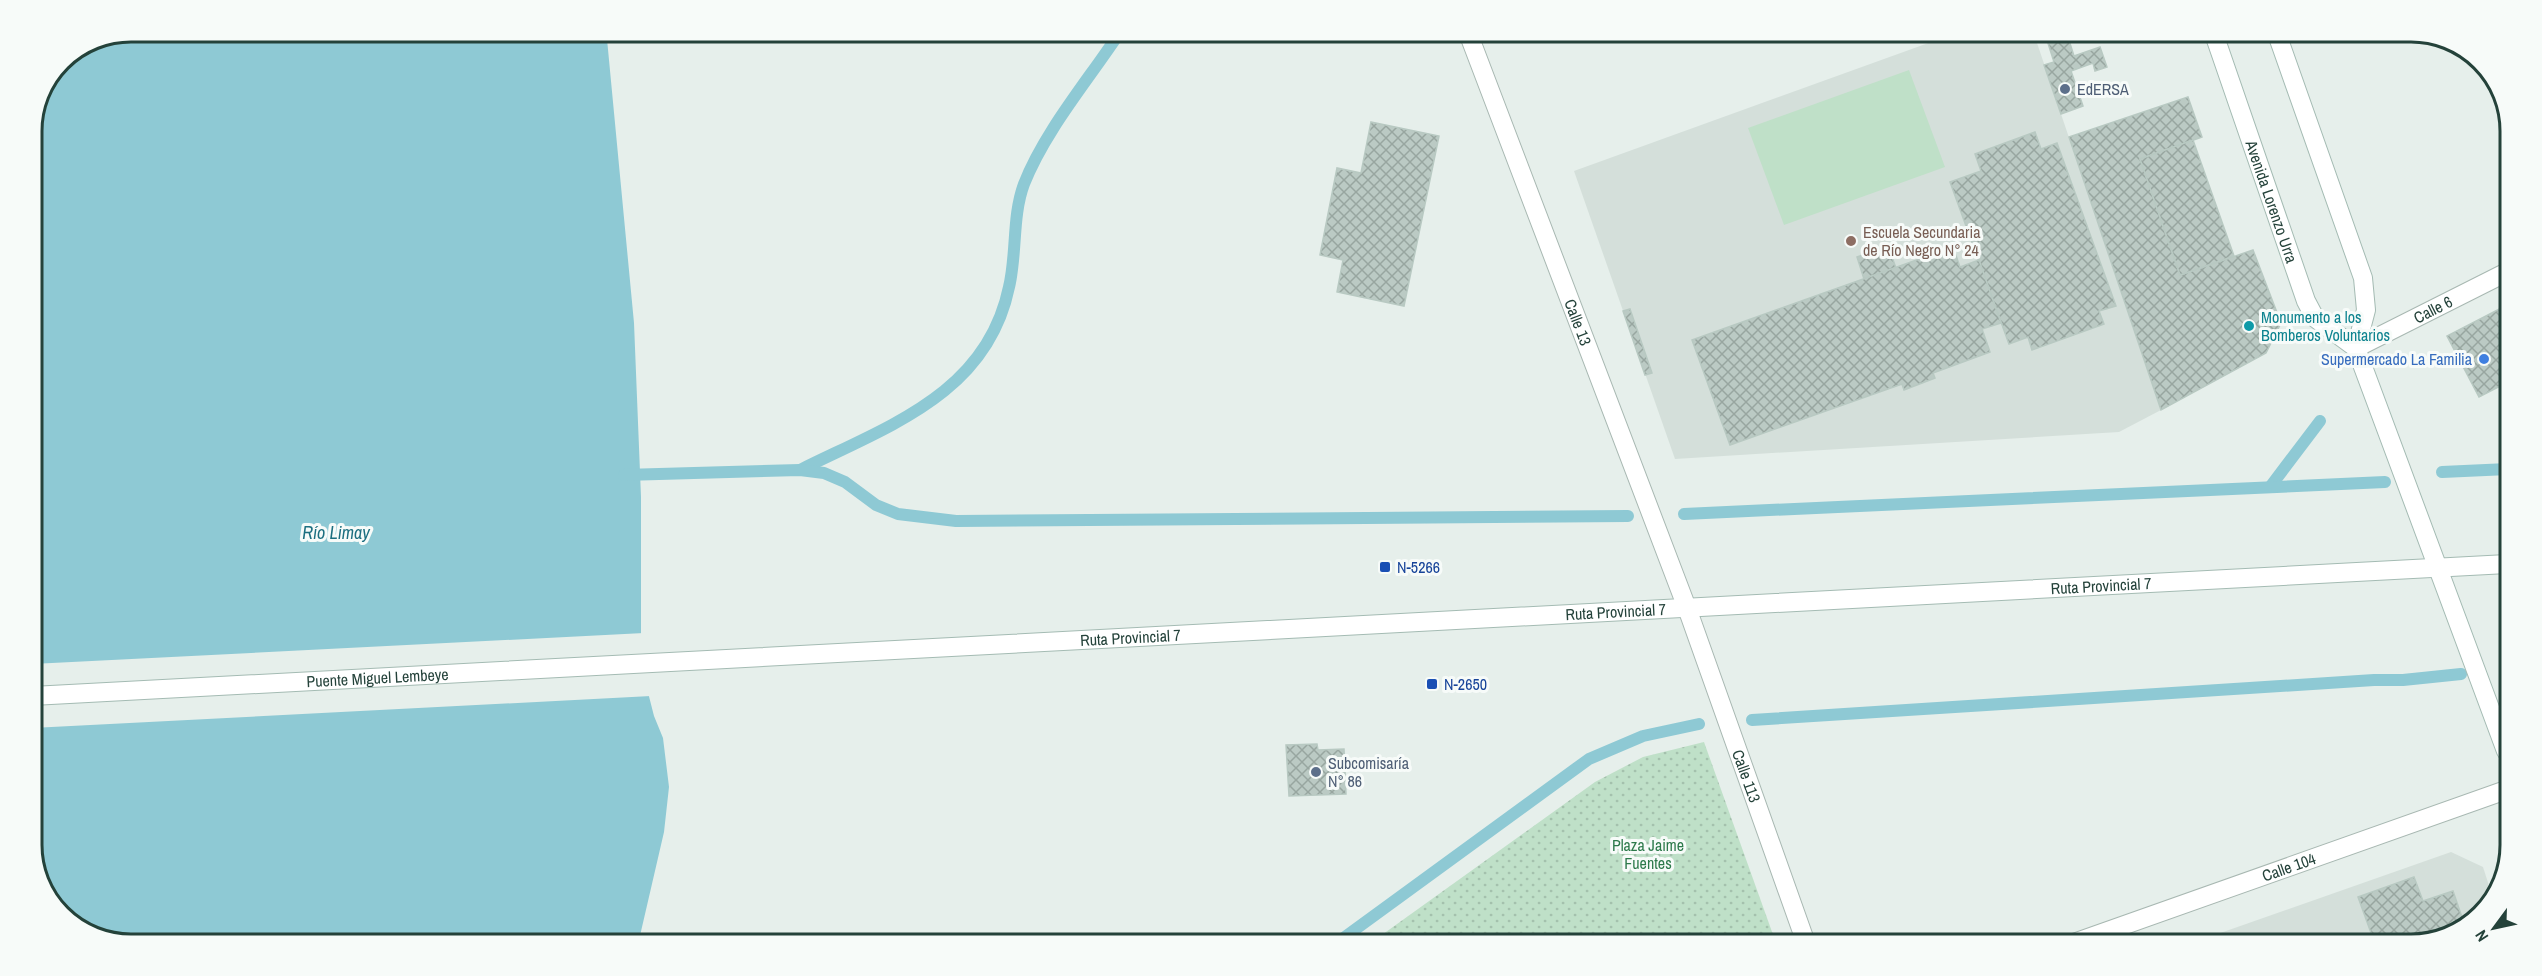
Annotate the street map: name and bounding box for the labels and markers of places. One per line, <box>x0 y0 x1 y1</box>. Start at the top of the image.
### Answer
place label: EdERSA <box>2077 78 2129 100</box>
marker: EdERSA <box>2058 82 2072 96</box>
place label: Escuela Secundaria de Río Negro N° 24 <box>1863 221 1981 261</box>
marker: Escuela Secundaria de Río Negro N° 24 <box>1844 234 1858 248</box>
place label: Monumento a los Bomberos Voluntarios <box>2261 306 2390 346</box>
marker: Monumento a los Bomberos Voluntarios <box>2242 319 2256 333</box>
place label: Supermercado La Familia <box>2321 348 2473 370</box>
marker: Supermercado La Familia <box>2477 352 2491 366</box>
place label: N-5266 <box>1397 556 1440 578</box>
marker: N-5266 <box>1378 560 1392 574</box>
place label: N-2650 <box>1444 673 1487 695</box>
marker: N-2650 <box>1425 677 1439 691</box>
place label: Subcomisaría N° 86 <box>1328 752 1410 792</box>
marker: Subcomisaría N° 86 <box>1309 765 1323 779</box>

